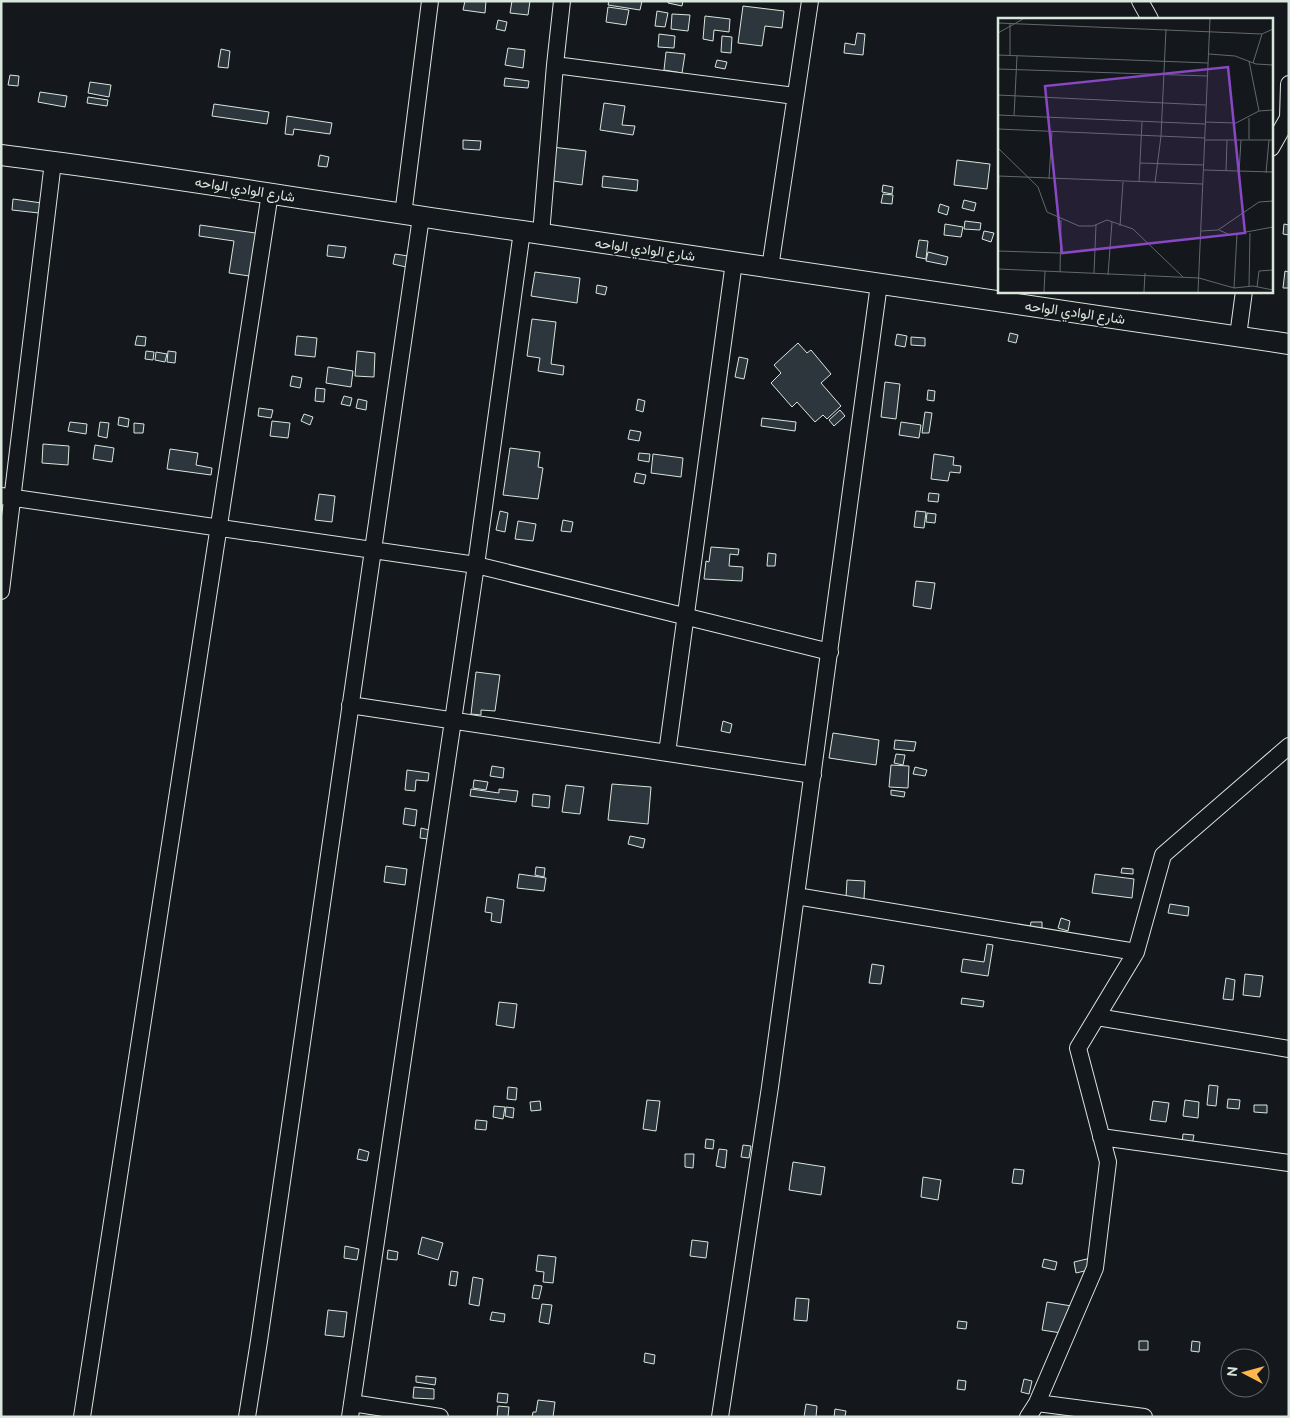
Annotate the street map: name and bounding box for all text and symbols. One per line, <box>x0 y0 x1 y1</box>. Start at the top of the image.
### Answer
inset map <box>998 18 1272 292</box>
street label: شارع الوادي الواحه <box>193 173 296 209</box>
street label: شارع الوادي الواحه <box>593 234 696 268</box>
street label: شارع الوادي الواحه <box>1023 297 1126 331</box>
north arrow <box>1220 1348 1270 1398</box>
text: N <box>1224 1366 1241 1378</box>

